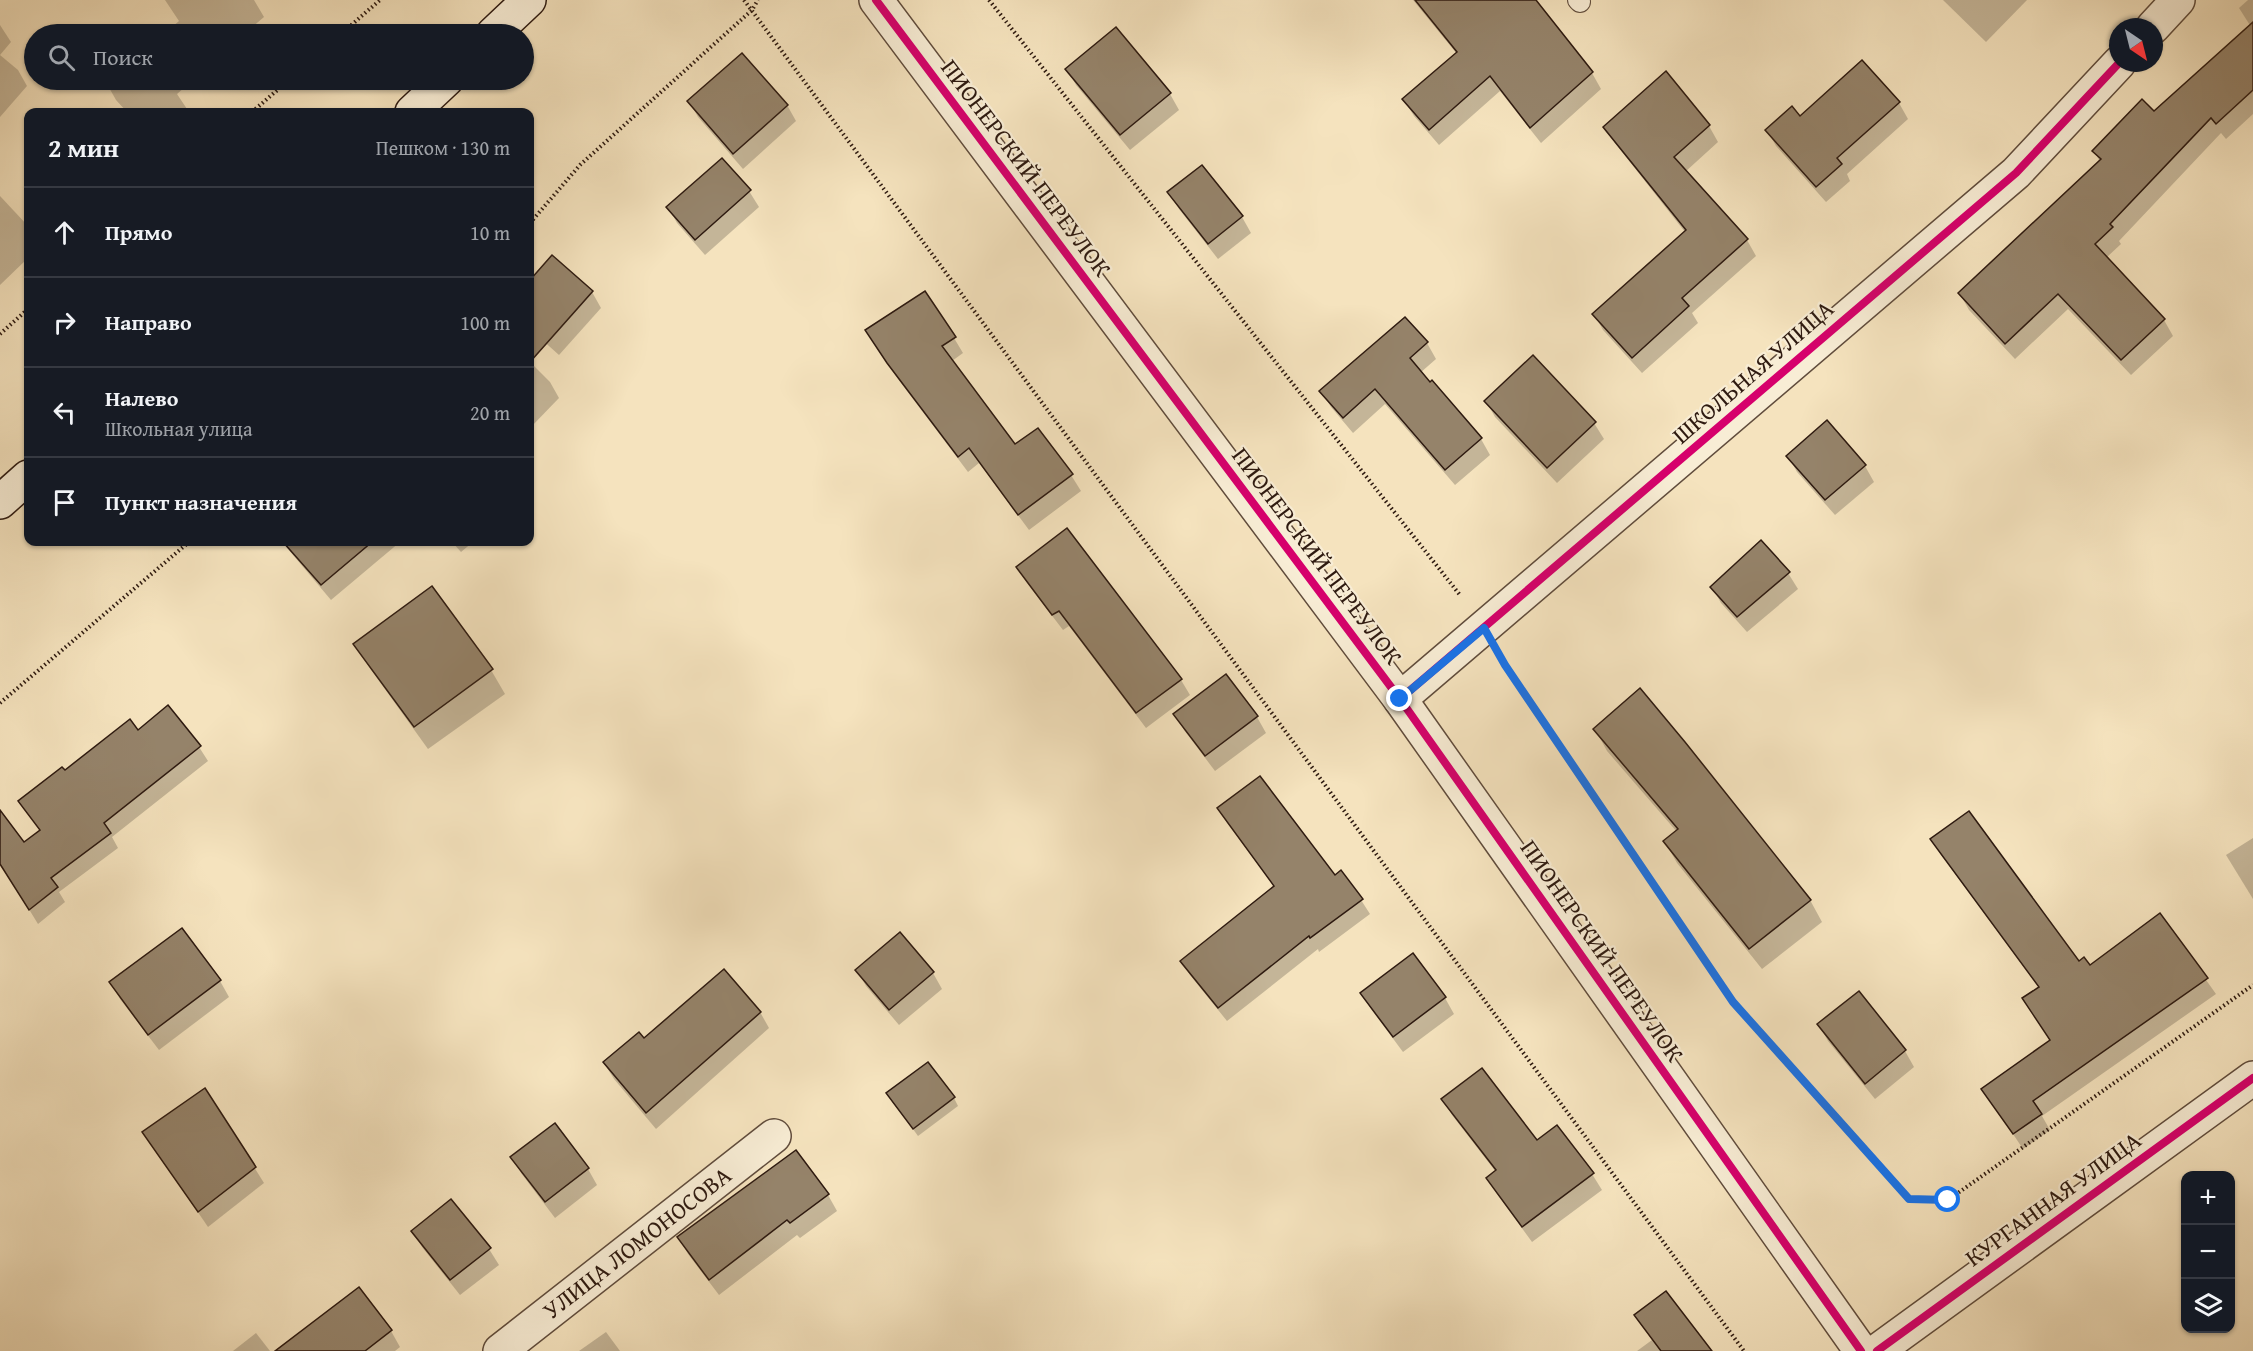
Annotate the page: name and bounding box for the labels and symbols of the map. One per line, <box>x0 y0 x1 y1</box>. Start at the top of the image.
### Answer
north arrow <box>2109 18 2163 72</box>
street label: ПИОНЕРСКИЙ ПЕРЕУЛОК <box>933 52 1120 284</box>
street label: ШКОЛЬНАЯ УЛИЦА <box>1664 291 1841 452</box>
street label: ПИОНЕРСКИЙ ПЕРЕУЛОК <box>1224 440 1411 672</box>
route end <box>1386 685 1412 711</box>
street label: ПИОНЕРСКИЙ ПЕРЕУЛОК <box>1512 832 1693 1069</box>
street label: КУРГАННАЯ УЛИЦА <box>1957 1122 2148 1275</box>
street label: УЛИЦА ЛОМОНОСОВА <box>535 1157 739 1327</box>
route start <box>1934 1186 1960 1212</box>

